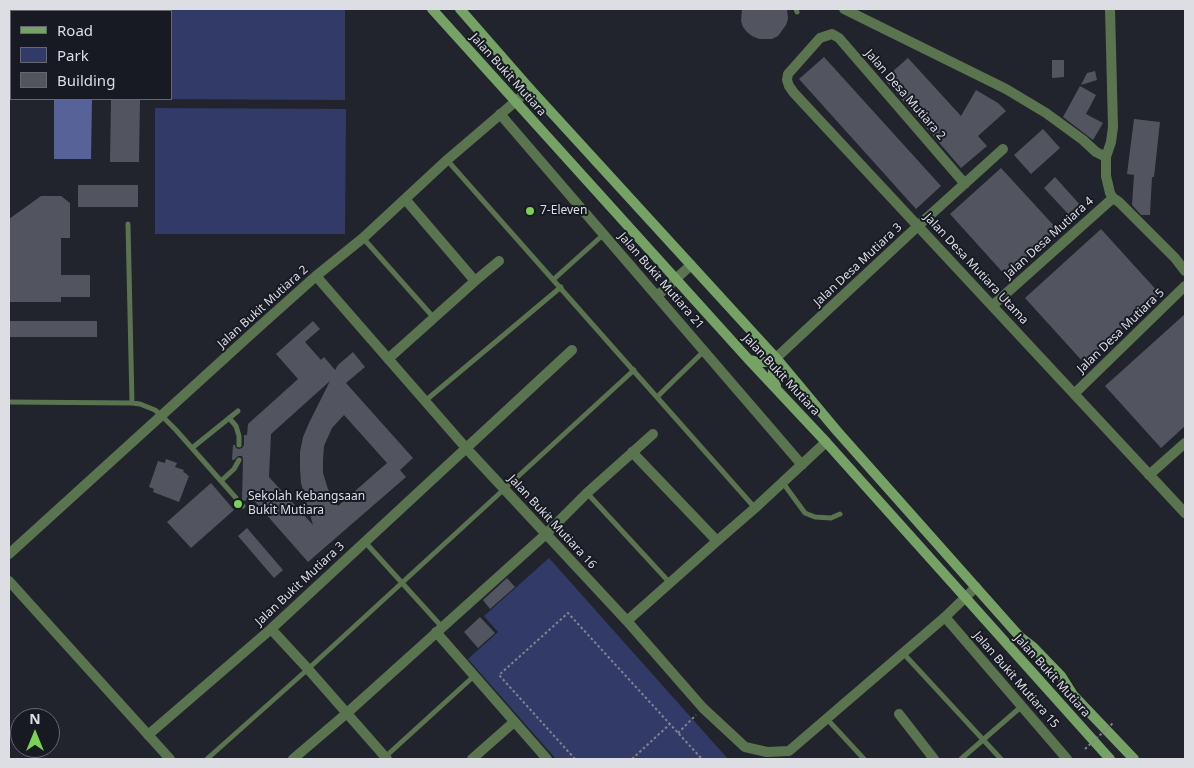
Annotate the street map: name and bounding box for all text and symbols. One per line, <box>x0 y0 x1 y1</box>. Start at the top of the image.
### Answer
legend <box>10 10 172 100</box>
text: Road <box>57 20 93 40</box>
street label: Jalan Bukit Mutiara <box>467 31 549 119</box>
text: Park <box>57 45 89 65</box>
street label: Jalan Desa Mutiara 2 <box>862 47 948 143</box>
text: Building <box>57 70 115 90</box>
street label: Jalan Desa Mutiara 4 <box>1001 194 1097 282</box>
place label: 7-Eleven <box>540 204 587 218</box>
marker: 7-Eleven <box>524 205 536 217</box>
street label: Jalan Desa Mutiara Utama <box>921 211 1031 327</box>
street label: Jalan Desa Mutiara 3 <box>811 220 905 310</box>
street label: Jalan Bukit Mutiara 21 <box>615 230 707 332</box>
street label: Jalan Bukit Mutiara 2 <box>215 263 311 351</box>
street label: Jalan Desa Mutiara 5 <box>1074 286 1168 376</box>
street label: Jalan Bukit Mutiara <box>739 331 823 419</box>
street label: Jalan Bukit Mutiara 16 <box>505 472 599 572</box>
place label: Sekolah Kebangsaan Bukit Mutiara <box>248 490 365 518</box>
marker: Sekolah Kebangsaan Bukit Mutiara <box>232 498 244 510</box>
street label: Jalan Bukit Mutiara 3 <box>253 539 347 629</box>
street label: Jalan Bukit Mutiara 15 <box>970 629 1062 731</box>
street label: Jalan Bukit Mutiara <box>1011 632 1093 720</box>
north arrow <box>10 708 60 758</box>
text: N <box>29 709 41 728</box>

